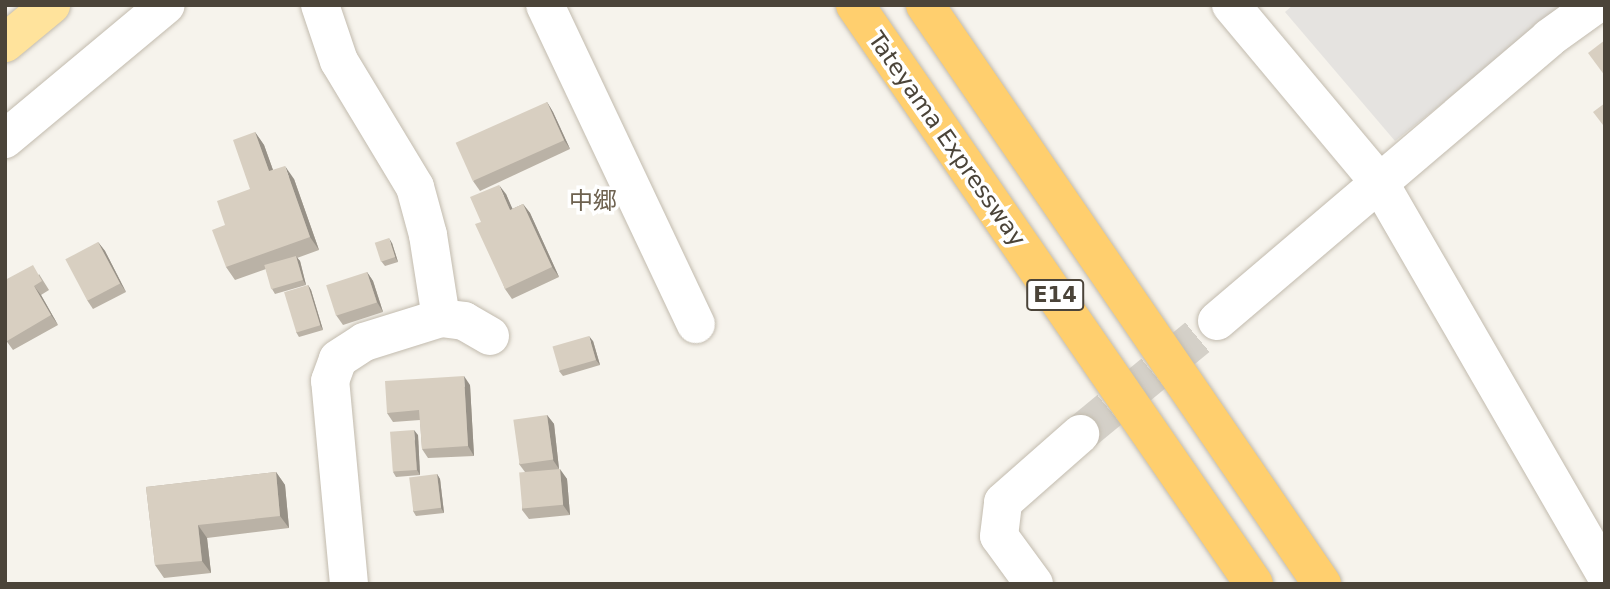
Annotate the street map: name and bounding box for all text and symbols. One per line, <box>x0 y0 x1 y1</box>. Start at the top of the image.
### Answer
street label: Tateyama Expressway <box>862 27 1032 251</box>
district label: 中郷 <box>569 188 617 216</box>
road number: E14 <box>1025 278 1085 312</box>

